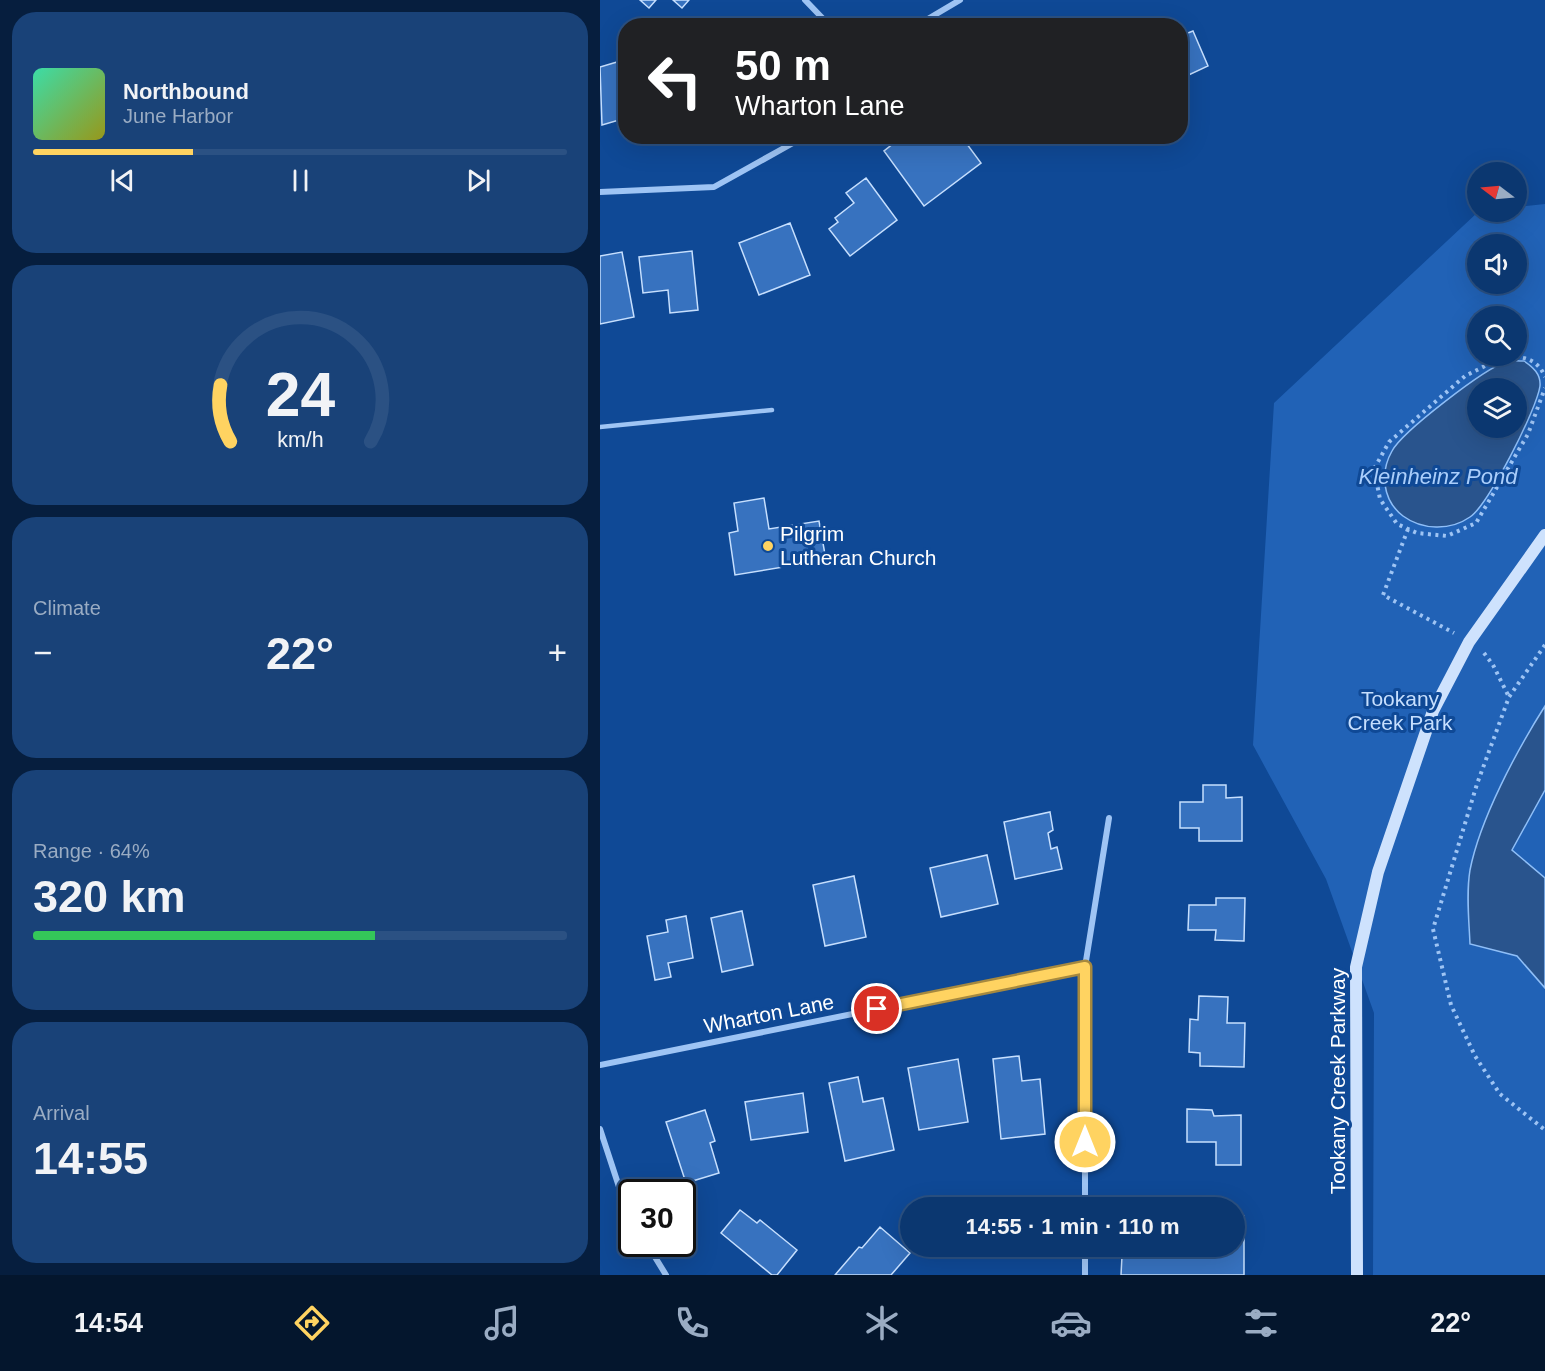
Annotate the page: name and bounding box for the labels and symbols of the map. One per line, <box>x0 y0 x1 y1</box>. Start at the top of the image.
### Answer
north arrow <box>1467 162 1527 222</box>
water label: Kleinheinz Pond <box>1358 464 1518 489</box>
place label: Pilgrim Lutheran Church <box>780 522 936 569</box>
marker: Pilgrim Lutheran Church <box>761 539 775 553</box>
park label: Tookany Creek Park <box>1347 687 1453 734</box>
street label: Tookany Creek Parkway <box>1326 967 1349 1194</box>
pin <box>851 983 902 1034</box>
street label: Wharton Lane <box>702 990 836 1037</box>
position arrow <box>1053 1110 1117 1174</box>
speed limit sign: 30 <box>618 1179 696 1257</box>

